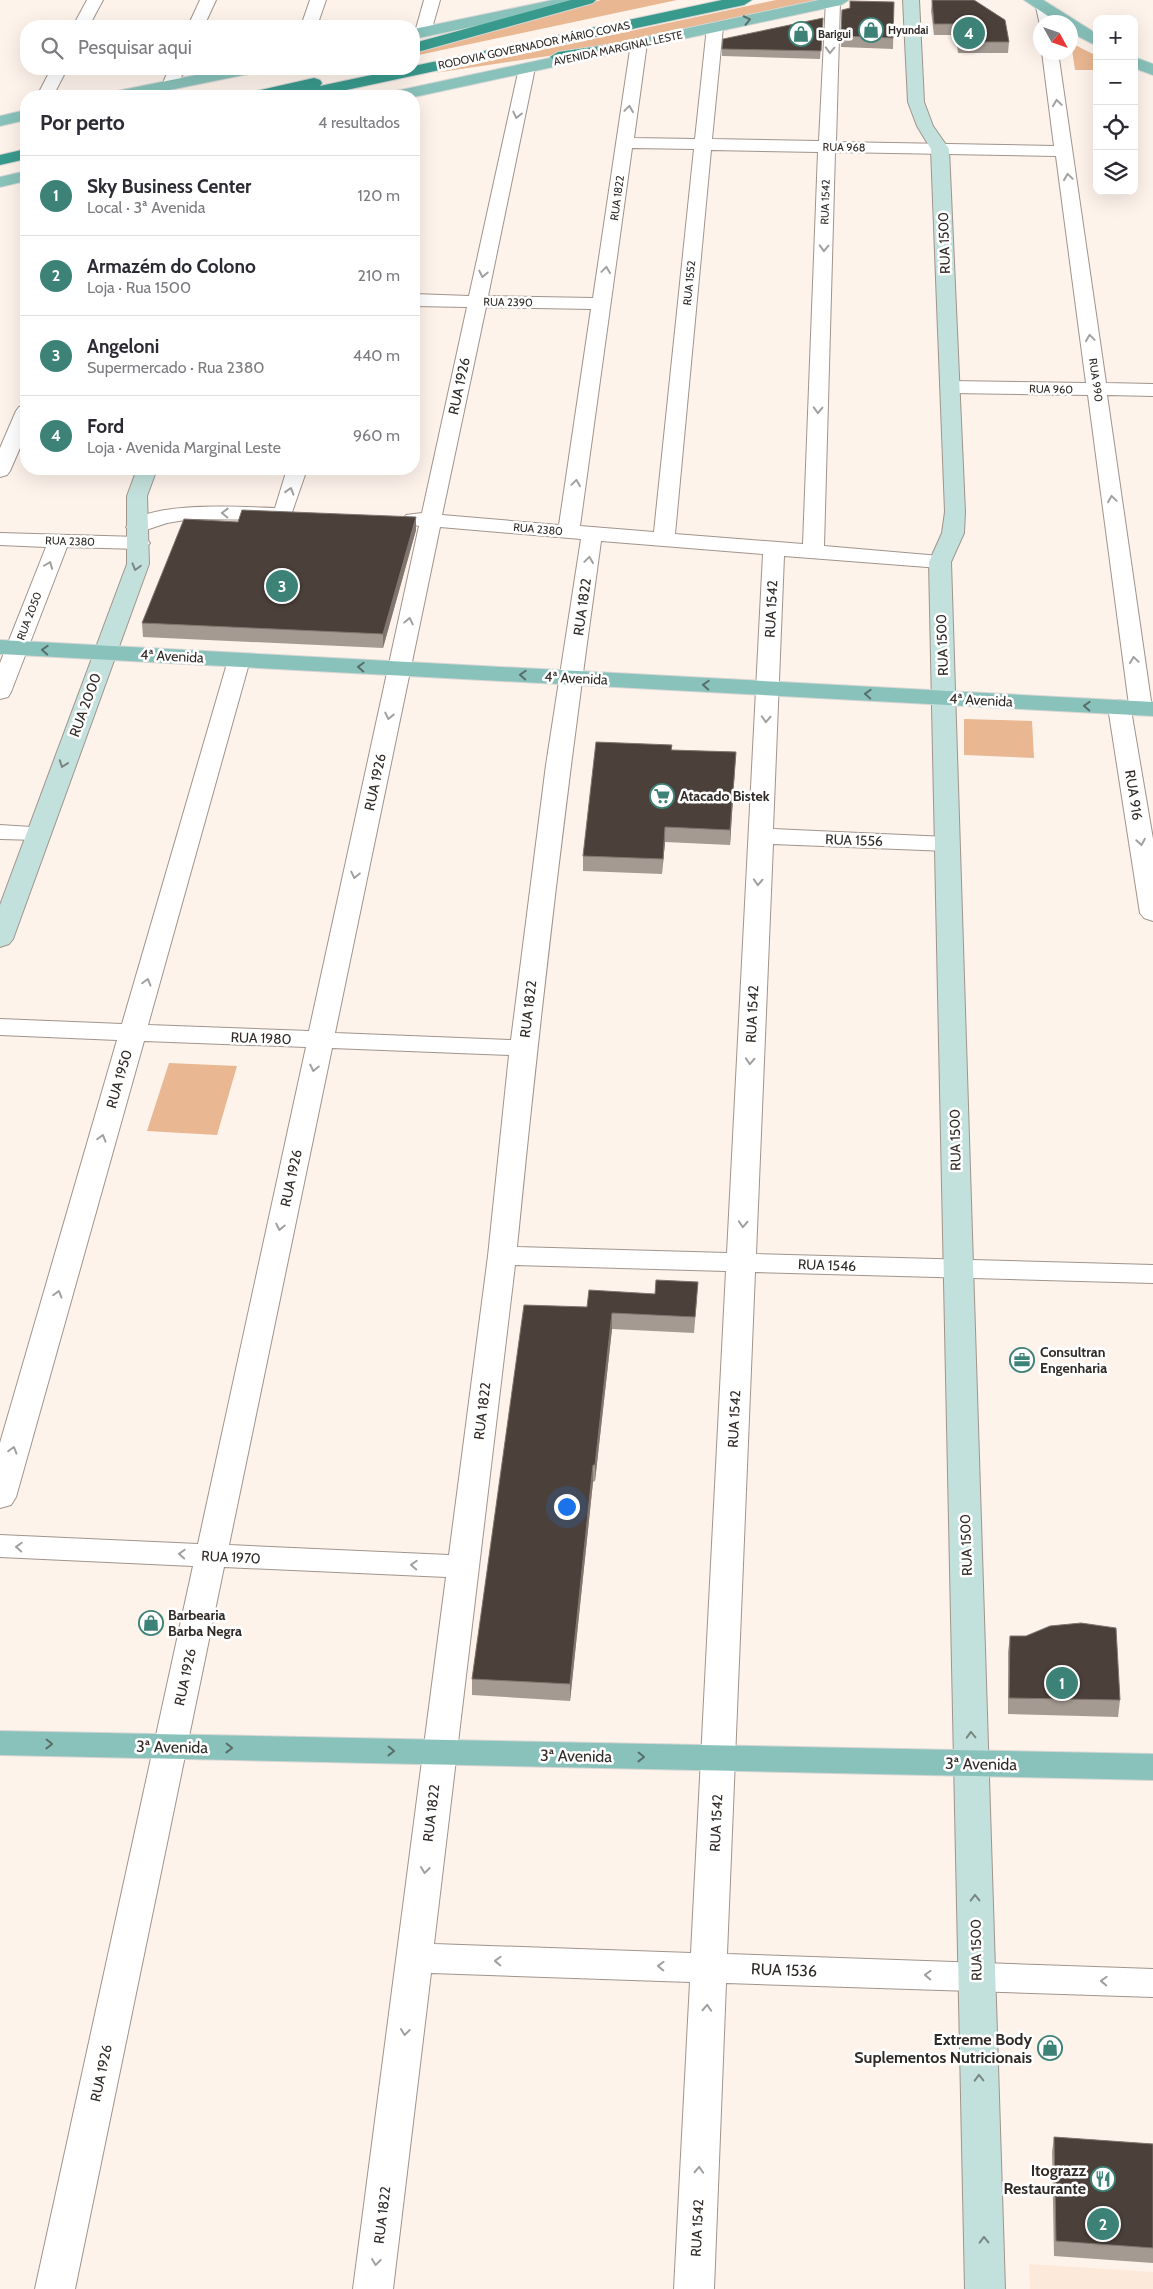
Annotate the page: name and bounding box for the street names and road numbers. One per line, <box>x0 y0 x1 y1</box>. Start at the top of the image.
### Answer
street label: RODOVIA GOVERNADOR MÁRIO COVAS <box>437 18 632 72</box>
street label: AVENIDA MARGINAL LESTE <box>552 27 684 69</box>
street label: RUA 968 <box>822 140 866 154</box>
street label: RUA 1822 <box>607 174 627 221</box>
street label: RUA 1542 <box>817 179 833 225</box>
street label: RUA 1500 <box>934 212 954 274</box>
street label: RUA 1552 <box>680 260 698 306</box>
street label: RUA 2390 <box>483 295 533 309</box>
street label: RUA 1926 <box>444 356 474 416</box>
street label: RUA 990 <box>1086 357 1106 403</box>
street label: RUA 960 <box>1029 382 1073 396</box>
street label: RUA 2380 <box>513 520 564 538</box>
street label: RUA 2380 <box>45 533 95 549</box>
street label: RUA 1822 <box>569 577 595 637</box>
street label: RUA 1542 <box>761 580 781 638</box>
street label: RUA 2050 <box>13 590 45 642</box>
street label: RUA 1500 <box>932 614 952 676</box>
street label: 4ª Avenida <box>140 645 204 667</box>
street label: 4ª Avenida <box>544 667 608 689</box>
street label: RUA 2000 <box>65 670 105 739</box>
street label: 4ª Avenida <box>949 689 1013 711</box>
street label: RUA 1926 <box>360 752 390 812</box>
street label: RUA 916 <box>1121 769 1147 821</box>
street label: RUA 1556 <box>825 830 883 850</box>
street label: RUA 1822 <box>516 979 540 1039</box>
street label: RUA 1542 <box>742 985 762 1043</box>
street label: RUA 1980 <box>230 1028 292 1048</box>
street label: RUA 1950 <box>102 1047 136 1110</box>
street label: RUA 1500 <box>945 1109 965 1171</box>
street label: RUA 1926 <box>276 1148 306 1208</box>
street label: RUA 1546 <box>798 1255 856 1275</box>
street label: RUA 1822 <box>470 1381 494 1441</box>
street label: RUA 1542 <box>724 1390 744 1448</box>
street label: RUA 1500 <box>956 1514 976 1576</box>
street label: RUA 1970 <box>201 1546 261 1568</box>
street label: RUA 1926 <box>170 1647 200 1707</box>
street label: 3ª Avenida <box>136 1737 208 1757</box>
street label: 3ª Avenida <box>540 1746 612 1766</box>
street label: 3ª Avenida <box>945 1754 1017 1774</box>
street label: RUA 1822 <box>419 1783 443 1843</box>
street label: RUA 1542 <box>706 1794 726 1852</box>
street label: RUA 1500 <box>966 1919 986 1981</box>
street label: RUA 1536 <box>751 1959 817 1981</box>
street label: RUA 1926 <box>86 2043 116 2103</box>
street label: RUA 1822 <box>370 2185 394 2245</box>
street label: RUA 1542 <box>687 2199 707 2257</box>

